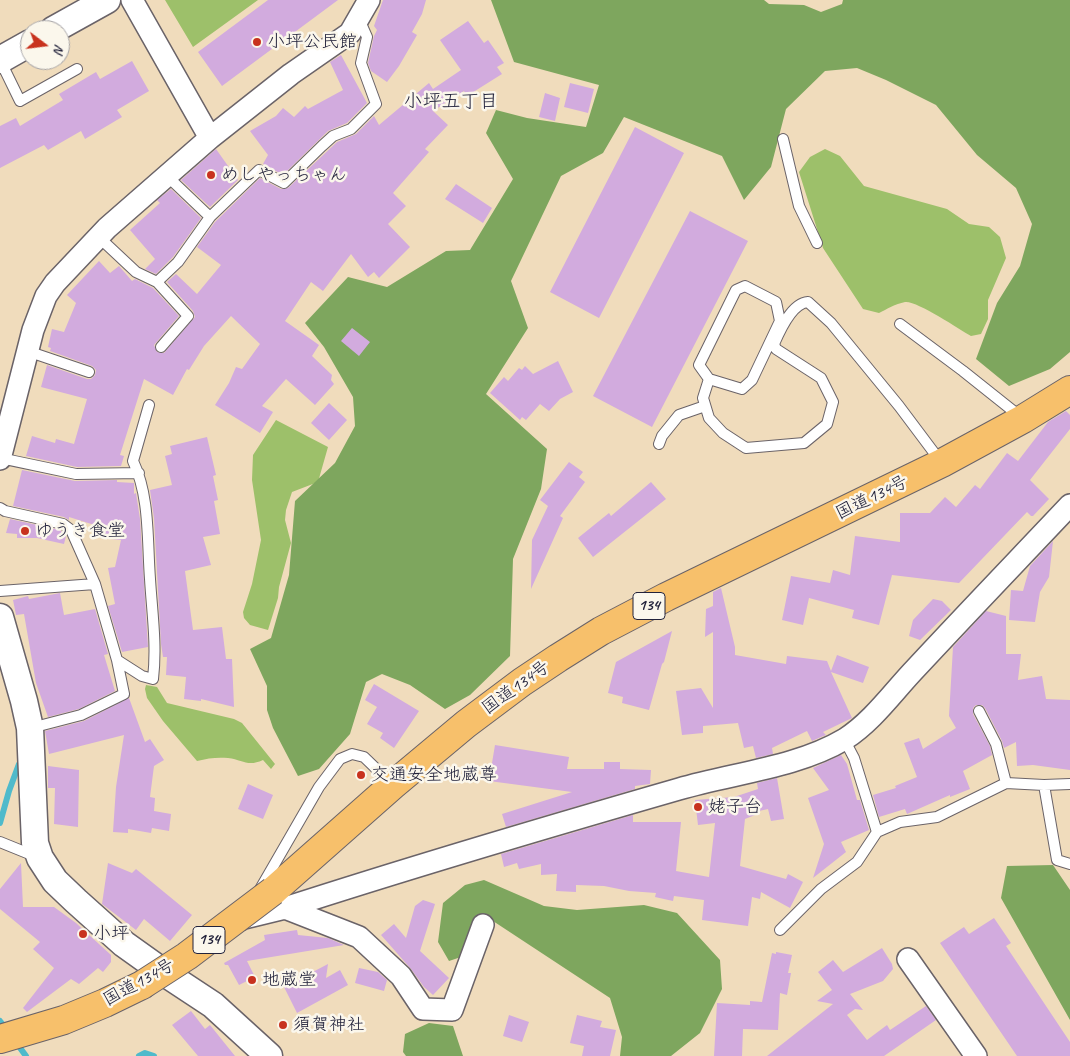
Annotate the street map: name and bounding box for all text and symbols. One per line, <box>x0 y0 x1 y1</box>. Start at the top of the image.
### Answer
north arrow <box>20 20 70 70</box>
place label: 小坪公民館 <box>267 31 357 53</box>
marker: 小坪公民館 <box>251 36 263 48</box>
text: N <box>50 42 68 55</box>
district label: 小坪五丁目 <box>404 91 498 113</box>
place label: めしやっちゃん <box>221 164 347 186</box>
marker: めしやっちゃん <box>205 169 217 181</box>
street label: 国道134号 <box>832 471 912 525</box>
place label: ゆうき食堂 <box>35 520 125 542</box>
marker: ゆうき食堂 <box>19 525 31 537</box>
road number: 134 <box>633 592 665 620</box>
street label: 国道134号 <box>478 656 554 720</box>
place label: 交通安全地蔵尊 <box>371 764 497 786</box>
marker: 交通安全地蔵尊 <box>355 769 367 781</box>
place label: 姥子台 <box>708 796 762 818</box>
marker: 姥子台 <box>692 801 704 813</box>
place label: 小坪 <box>93 923 129 945</box>
road number: 134 <box>193 926 225 954</box>
marker: 小坪 <box>77 928 89 940</box>
street label: 国道134号 <box>100 955 178 1011</box>
place label: 地蔵堂 <box>262 969 316 991</box>
marker: 地蔵堂 <box>246 974 258 986</box>
place label: 須賀神社 <box>293 1014 365 1036</box>
marker: 須賀神社 <box>277 1019 289 1031</box>

